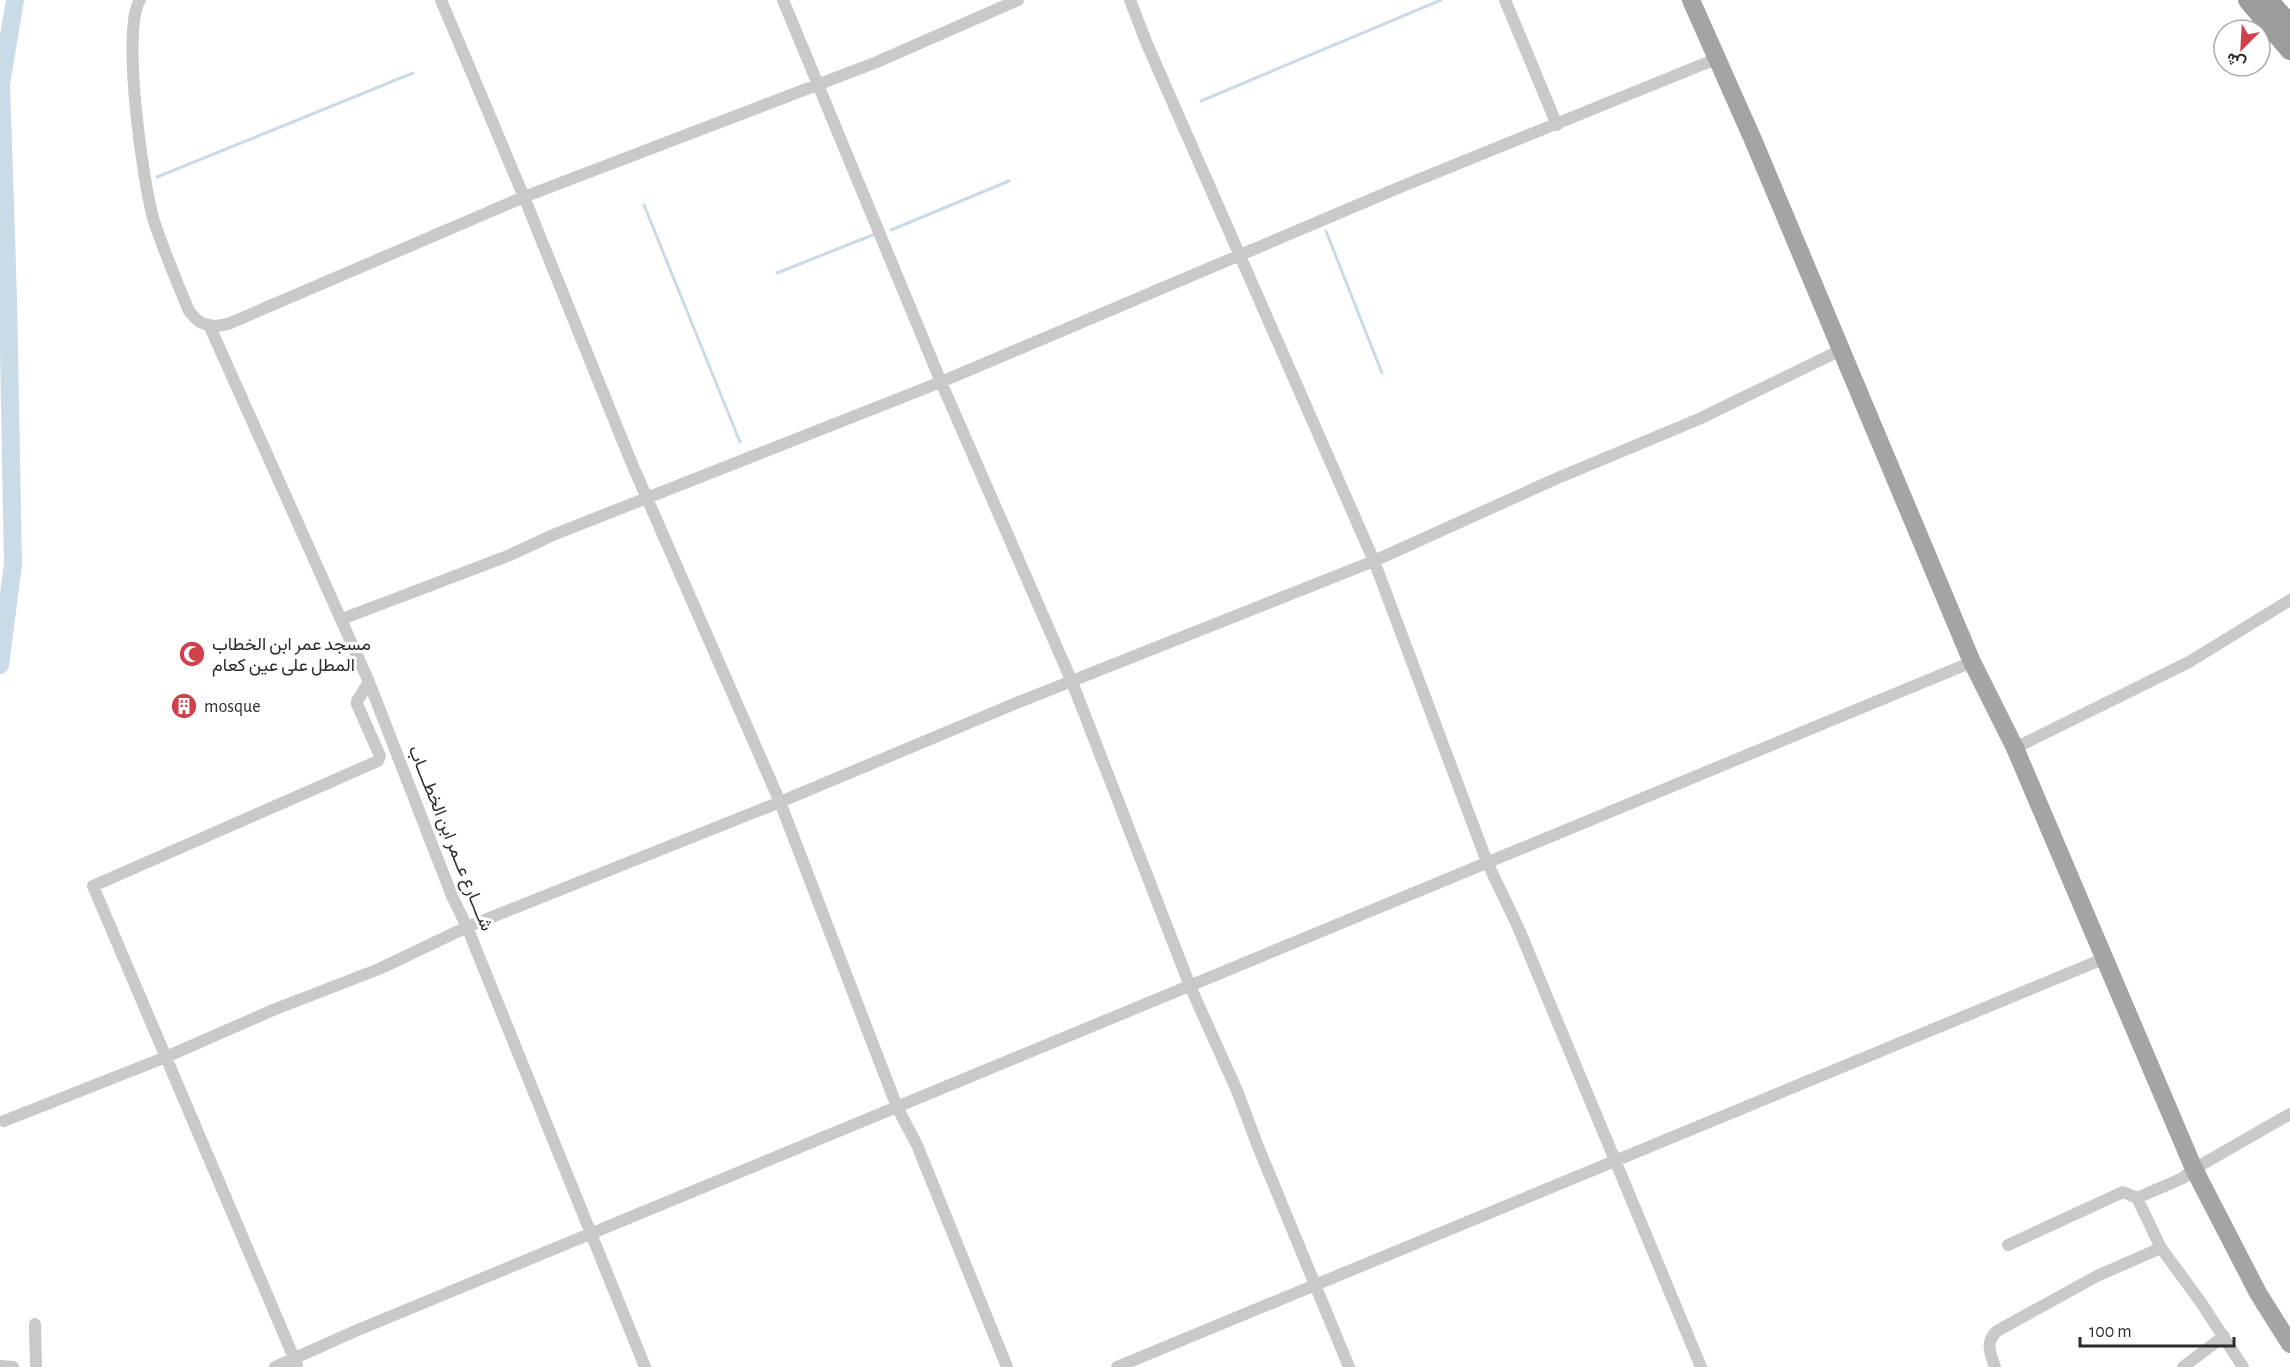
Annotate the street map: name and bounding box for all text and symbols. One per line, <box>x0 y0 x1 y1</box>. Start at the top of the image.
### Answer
north arrow <box>2212 18 2272 78</box>
text: ش <box>2224 49 2249 72</box>
place label: مسجد عمر ابن الخطاب المطل على عين كعام <box>212 636 371 677</box>
mosque icon: مسجد عمر ابن الخطاب المطل على عين كعام <box>177 639 207 669</box>
building icon: mosque <box>169 691 199 721</box>
place label: mosque <box>204 698 261 716</box>
street label: شــــارع عــمر ابن الخطــــاب <box>403 743 496 934</box>
scale bar <box>2080 1310 2234 1348</box>
text: 100 m <box>2089 1323 2132 1341</box>

